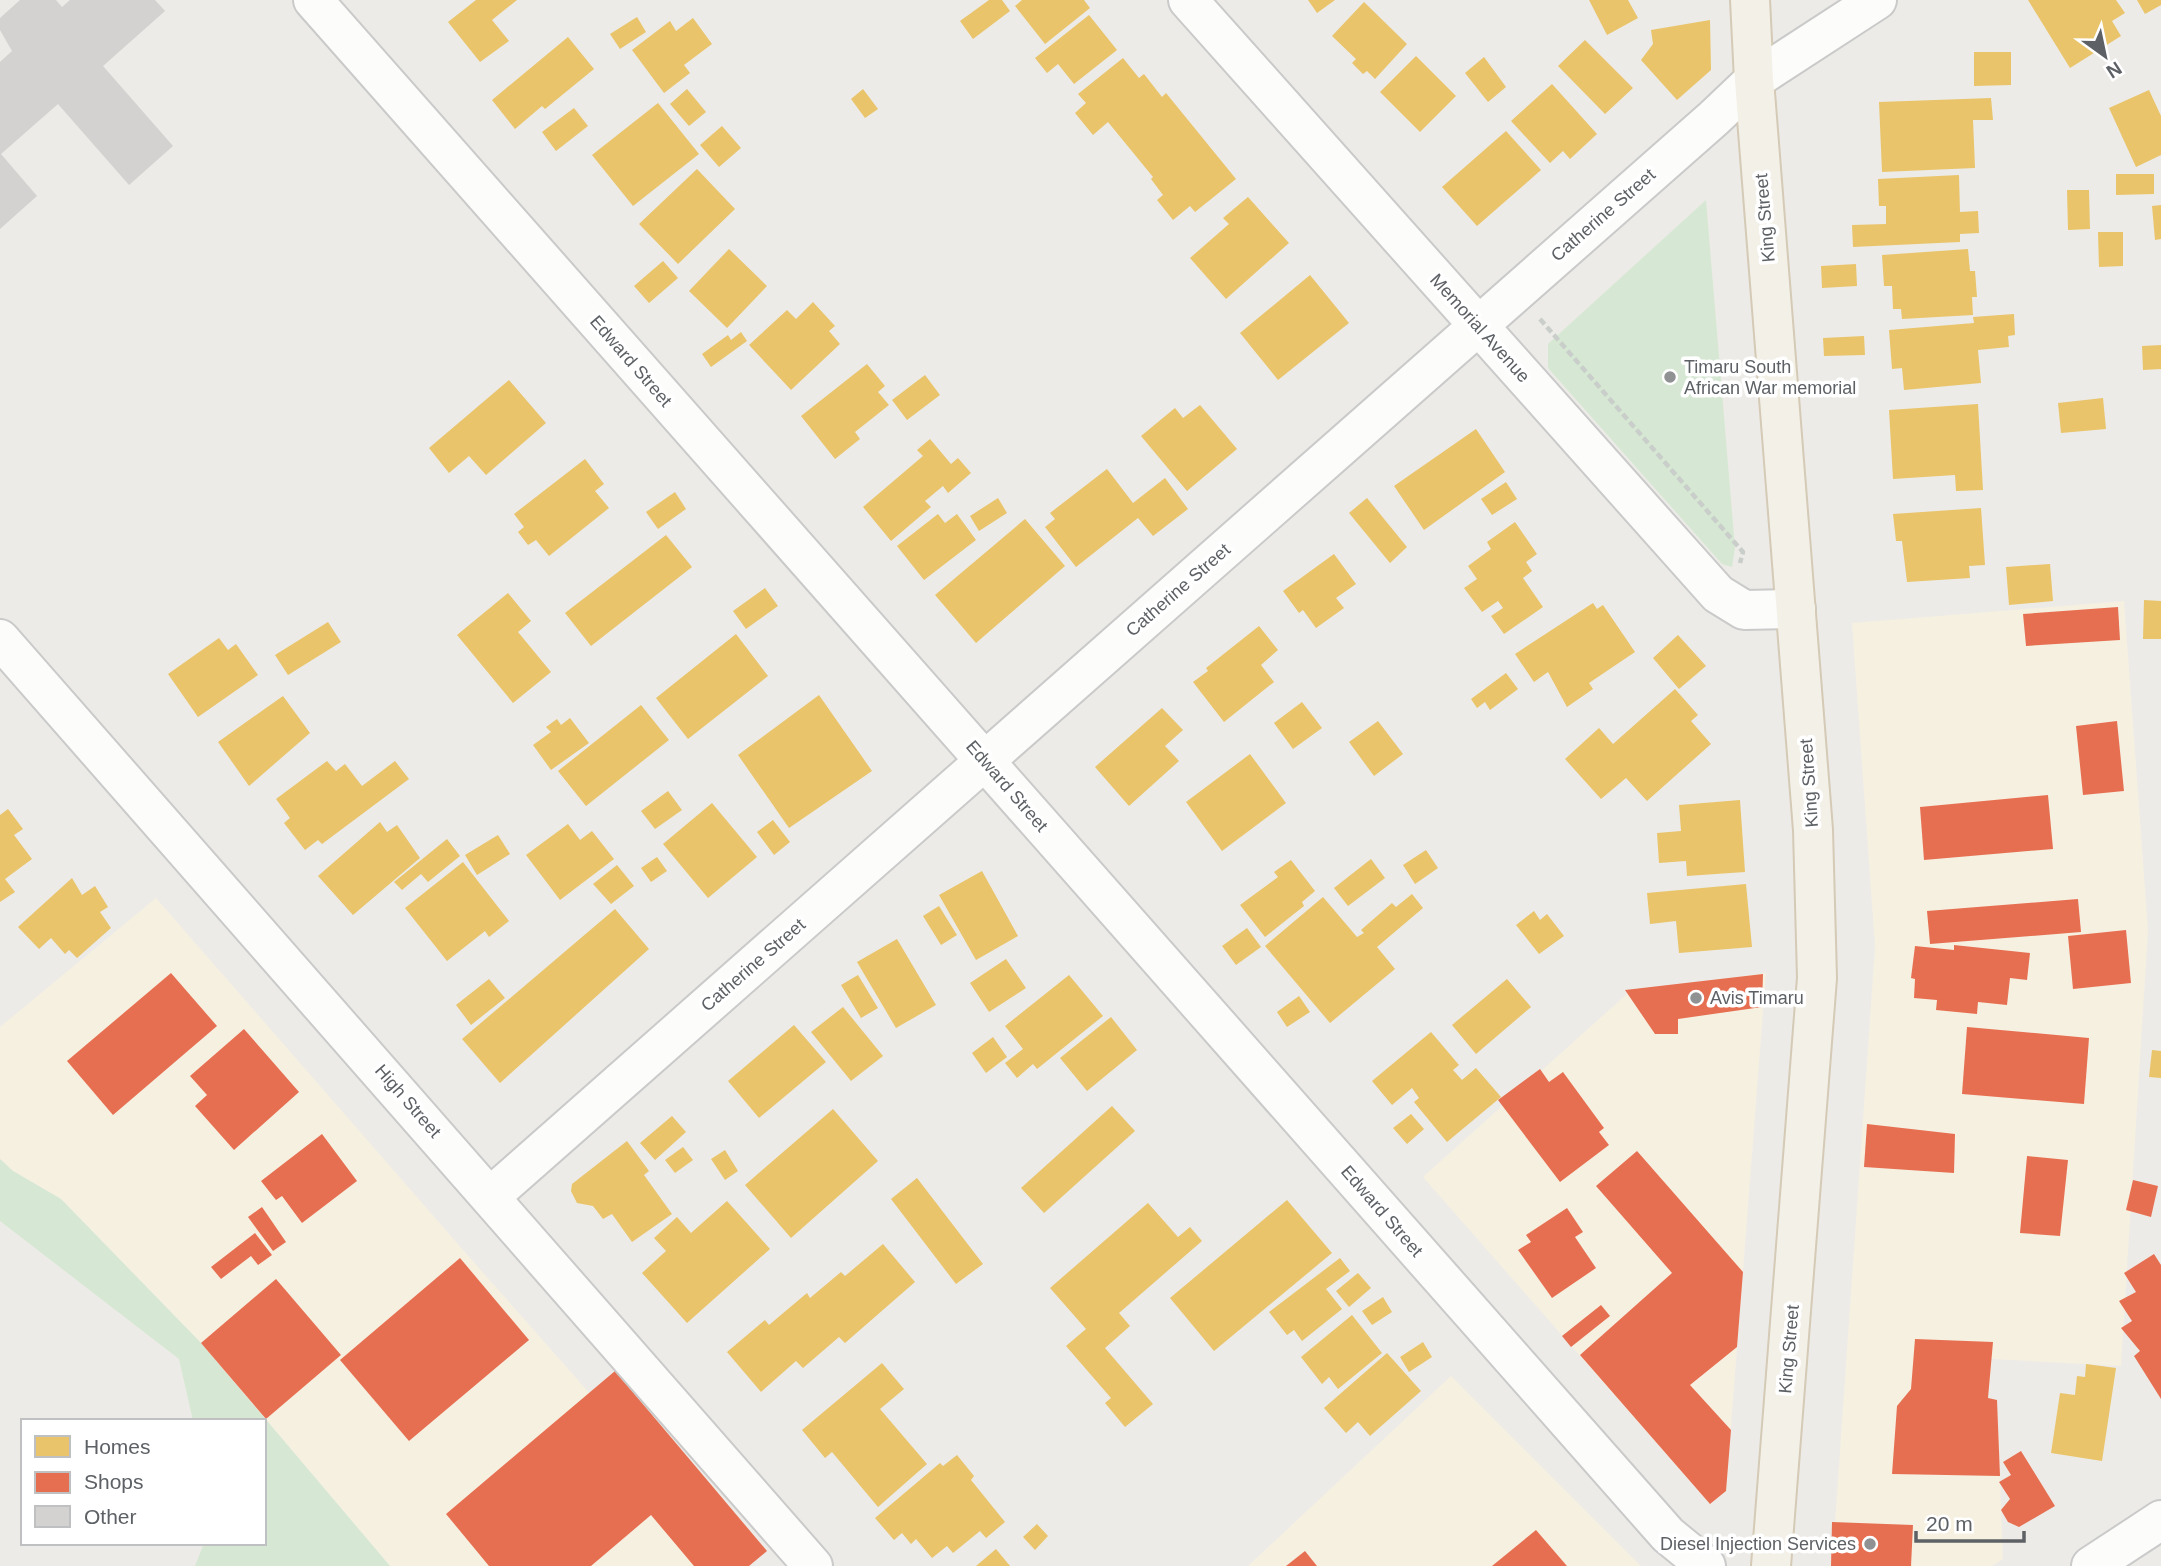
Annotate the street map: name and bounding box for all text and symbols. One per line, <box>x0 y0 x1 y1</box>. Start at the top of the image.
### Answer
north arrow <box>2070 21 2140 91</box>
text: N <box>2103 57 2125 82</box>
street label: Catherine Street <box>1547 164 1659 266</box>
street label: King Street <box>1751 173 1779 263</box>
street label: Memorial Avenue <box>1426 270 1534 386</box>
street label: Edward Street <box>586 311 676 411</box>
place label: Timaru South African War memorial <box>1684 357 1856 398</box>
marker: Timaru South African War memorial <box>1662 369 1678 385</box>
street label: Catherine Street <box>1122 539 1234 641</box>
street label: Edward Street <box>962 736 1052 836</box>
street label: King Street <box>1796 738 1822 828</box>
street label: Catherine Street <box>697 914 809 1016</box>
place label: Avis Timaru <box>1710 988 1804 1008</box>
marker: Avis Timaru <box>1688 990 1704 1006</box>
street label: High Street <box>371 1060 445 1142</box>
street label: Edward Street <box>1337 1161 1427 1261</box>
street label: King Street <box>1775 1304 1803 1394</box>
legend <box>21 1419 266 1545</box>
text: Homes <box>84 1435 151 1458</box>
text: Shops <box>84 1470 144 1493</box>
scale bar <box>1916 1500 2024 1544</box>
text: Other <box>84 1505 137 1528</box>
text: 20 m <box>1926 1512 1973 1535</box>
place label: Diesel Injection Services <box>1660 1534 1856 1554</box>
marker: Diesel Injection Services <box>1862 1536 1878 1552</box>

